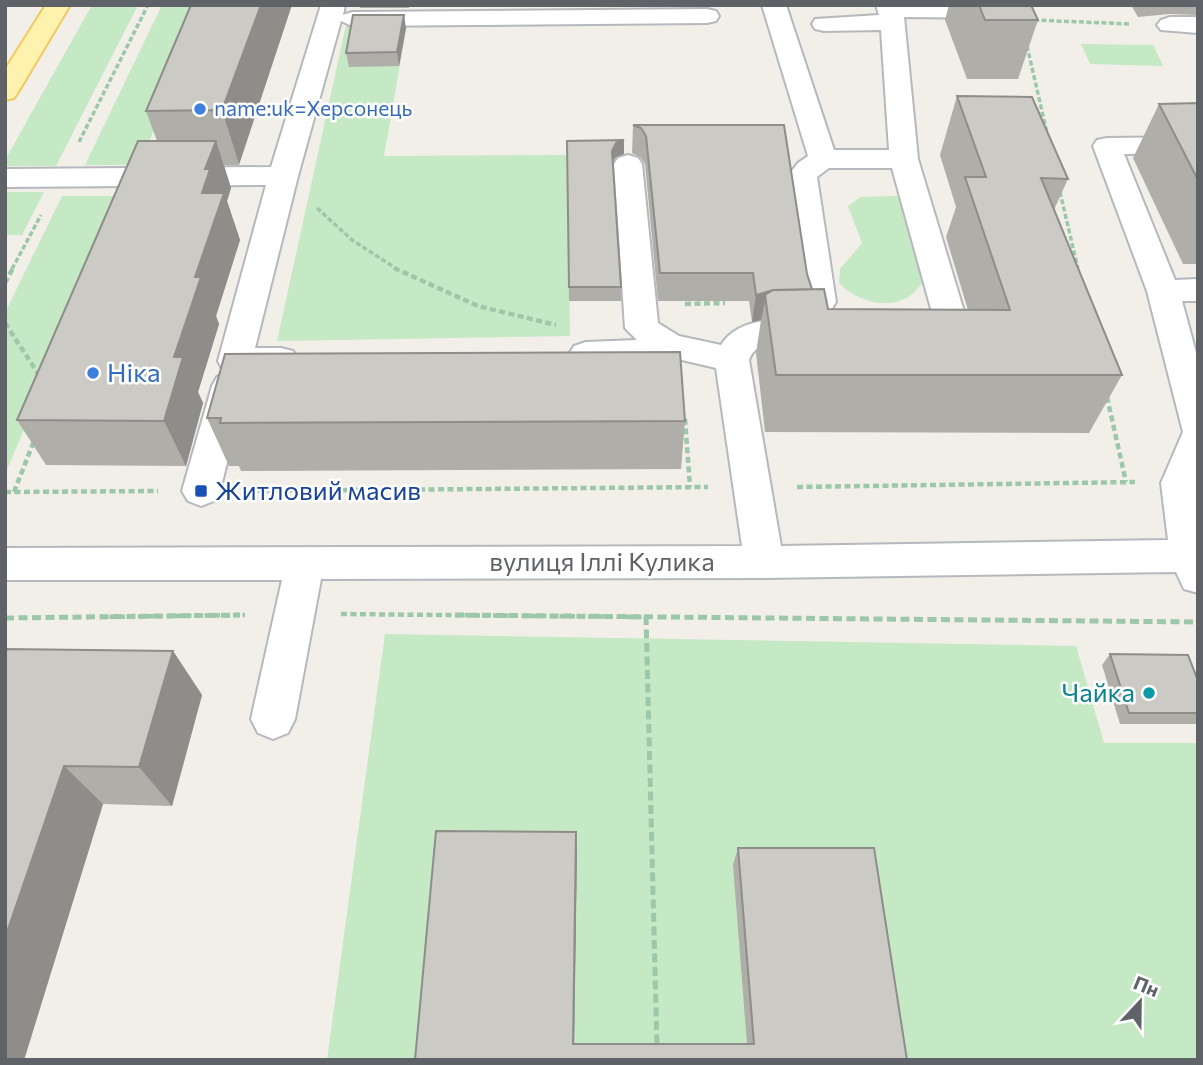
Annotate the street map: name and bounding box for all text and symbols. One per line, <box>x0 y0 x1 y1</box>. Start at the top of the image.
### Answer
place label: name:uk=Херсонець <box>214 95 412 120</box>
marker: name:uk=Херсонець <box>192 101 208 117</box>
place label: Ніка <box>107 356 161 387</box>
marker: Ніка <box>85 365 101 381</box>
place label: Житловий масив <box>215 474 421 505</box>
marker: Житловий масив <box>193 483 209 499</box>
street label: вулиця Іллі Кулика <box>489 545 715 576</box>
place label: Чайка <box>1062 676 1135 707</box>
marker: Чайка <box>1141 685 1157 701</box>
north arrow <box>1105 967 1175 1037</box>
text: Пн <box>1131 970 1163 1001</box>

